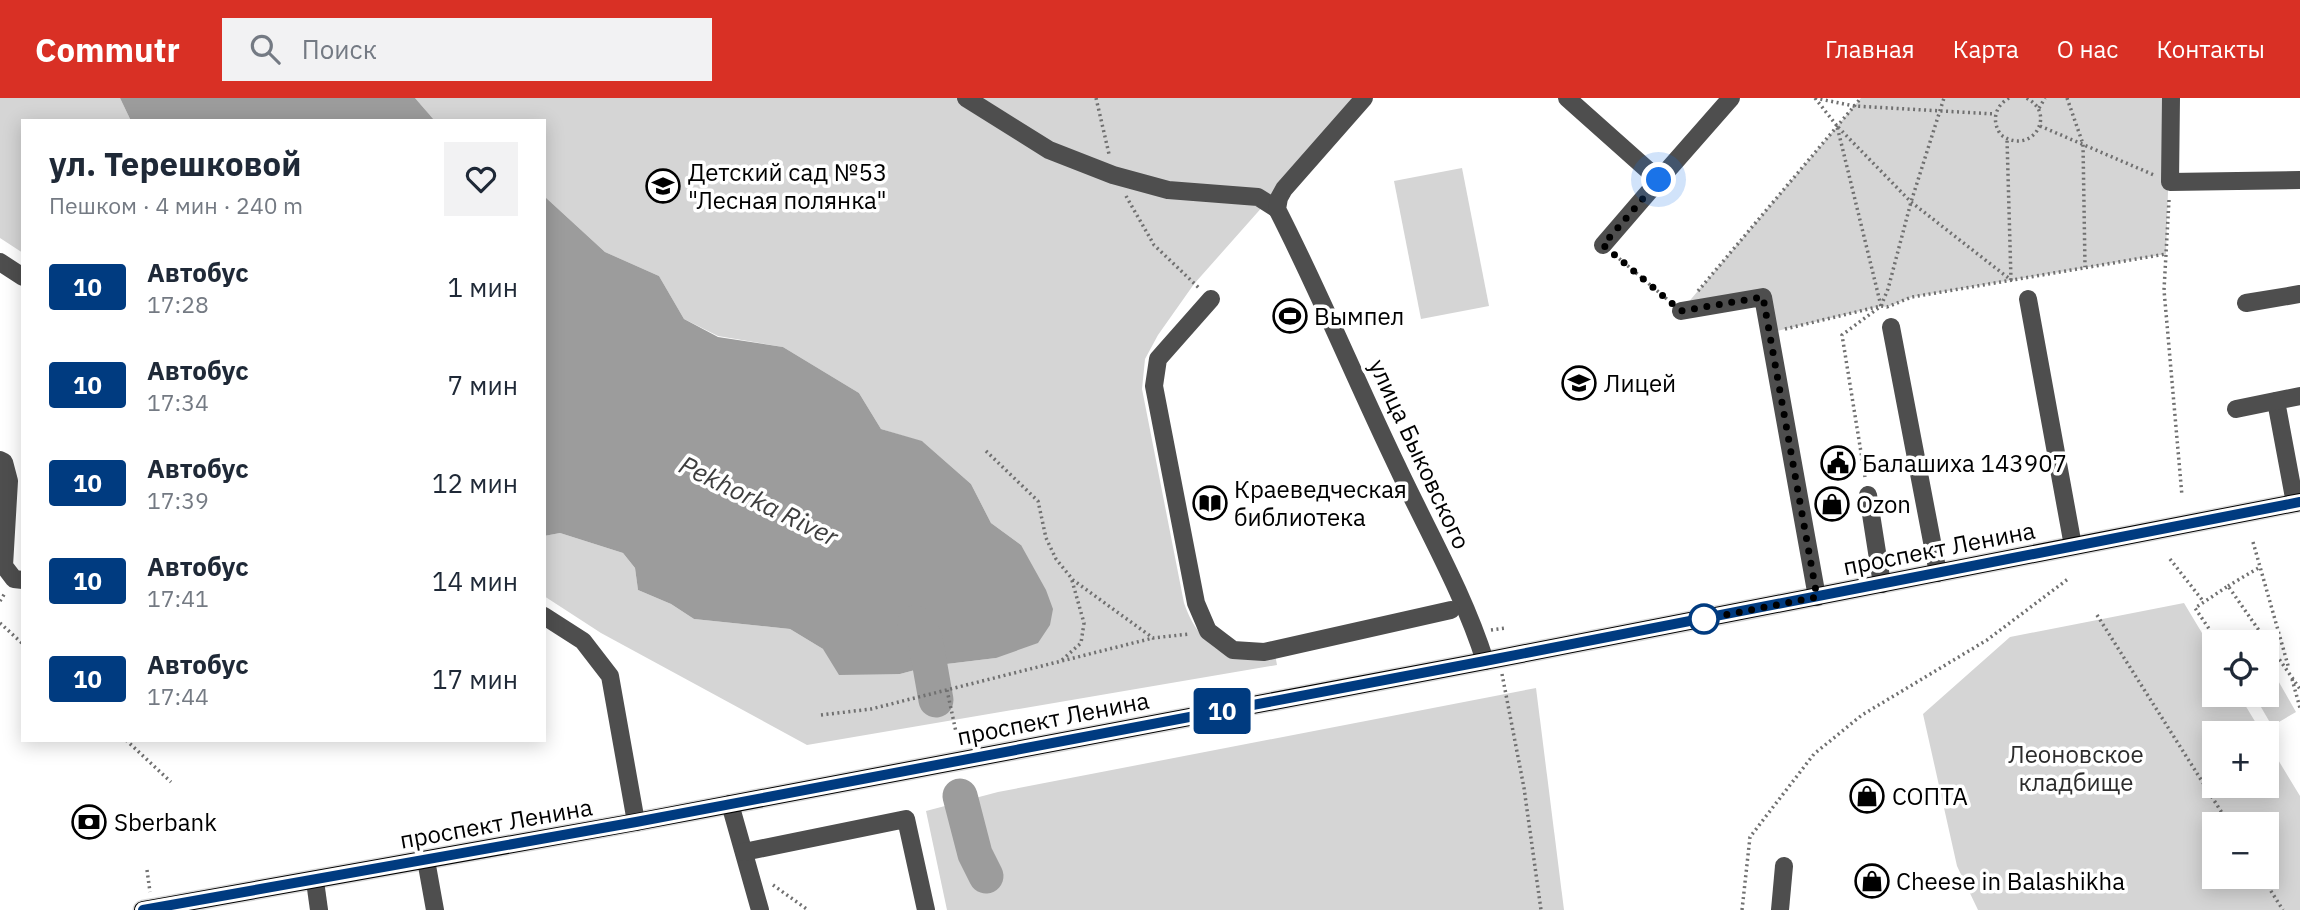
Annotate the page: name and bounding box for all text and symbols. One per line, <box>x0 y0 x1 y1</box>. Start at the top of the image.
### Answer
search box <box>222 18 712 81</box>
text: Commutr <box>35 28 180 71</box>
icon: search <box>246 30 284 68</box>
text: Поиск <box>302 32 377 66</box>
text: Главная <box>1825 33 1915 65</box>
text: Карта <box>1953 33 2019 65</box>
text: О нас <box>2057 33 2118 65</box>
text: Контакты <box>2156 33 2265 65</box>
text: ул. Терешковой <box>49 142 301 185</box>
button: heart <box>444 142 518 216</box>
place label: Детский сад №53 "Лесная полянка" <box>688 156 887 216</box>
your location <box>1641 162 1676 197</box>
school or university icon: Детский сад №53 "Лесная полянка" <box>644 167 682 205</box>
text: Пешком · 4 мин · 240 m <box>49 190 303 220</box>
text: Автобус <box>147 255 249 289</box>
text: 1 мин <box>448 270 518 304</box>
text: 10 <box>73 271 102 303</box>
text: 17:28 <box>147 289 209 319</box>
sports icon: Вымпел <box>1271 297 1309 335</box>
place label: Вымпел <box>1314 300 1404 332</box>
text: Автобус <box>147 353 249 387</box>
street label: улица Быковского <box>1362 354 1478 554</box>
school or university icon: Лицей <box>1560 364 1598 402</box>
place label: Лицей <box>1604 367 1676 399</box>
text: 7 мин <box>448 368 518 402</box>
text: 10 <box>73 369 102 401</box>
text: 17:34 <box>147 387 209 417</box>
public building icon: Балашиха 143907 <box>1819 444 1857 482</box>
water label: Pekhorka River <box>674 447 845 554</box>
place label: Балашиха 143907 <box>1862 447 2067 479</box>
text: Автобус <box>147 451 249 485</box>
text: 12 мин <box>432 466 518 500</box>
text: 10 <box>73 467 102 499</box>
place label: Краеведческая библиотека <box>1234 473 1407 533</box>
library icon: Краеведческая библиотека <box>1191 484 1229 522</box>
text: 17:39 <box>147 485 209 515</box>
shop icon: Ozon <box>1813 485 1851 523</box>
place label: Ozon <box>1856 488 1911 520</box>
street label: проспект Ленина <box>1840 514 2038 582</box>
text: Автобус <box>147 549 249 583</box>
text: 14 мин <box>432 564 518 598</box>
text: 10 <box>73 565 102 597</box>
text: 17:41 <box>147 583 209 613</box>
unlabelled marker <box>1689 604 1719 634</box>
map controls <box>2202 630 2279 889</box>
button: locate <box>2202 630 2279 707</box>
text: Автобус <box>147 647 249 681</box>
text: 17 мин <box>432 662 518 696</box>
text: 10 <box>73 663 102 695</box>
text: 17:44 <box>147 681 209 711</box>
street label: проспект Ленина <box>954 684 1152 752</box>
line badge: 10 <box>1190 688 1254 734</box>
text: 10 <box>1208 695 1236 727</box>
button: + <box>2202 721 2279 798</box>
park label: Леоновское кладбище <box>2008 738 2144 798</box>
shop icon: СОПТА <box>1848 777 1886 815</box>
place label: СОПТА <box>1892 780 1968 812</box>
street label: проспект Ленина <box>397 790 595 856</box>
bank icon: Sberbank <box>70 803 108 841</box>
place label: Sberbank <box>114 806 217 838</box>
button: − <box>2202 812 2279 889</box>
shop icon: Cheese in Balashikha <box>1853 862 1891 900</box>
place label: Cheese in Balashikha <box>1896 865 2125 897</box>

